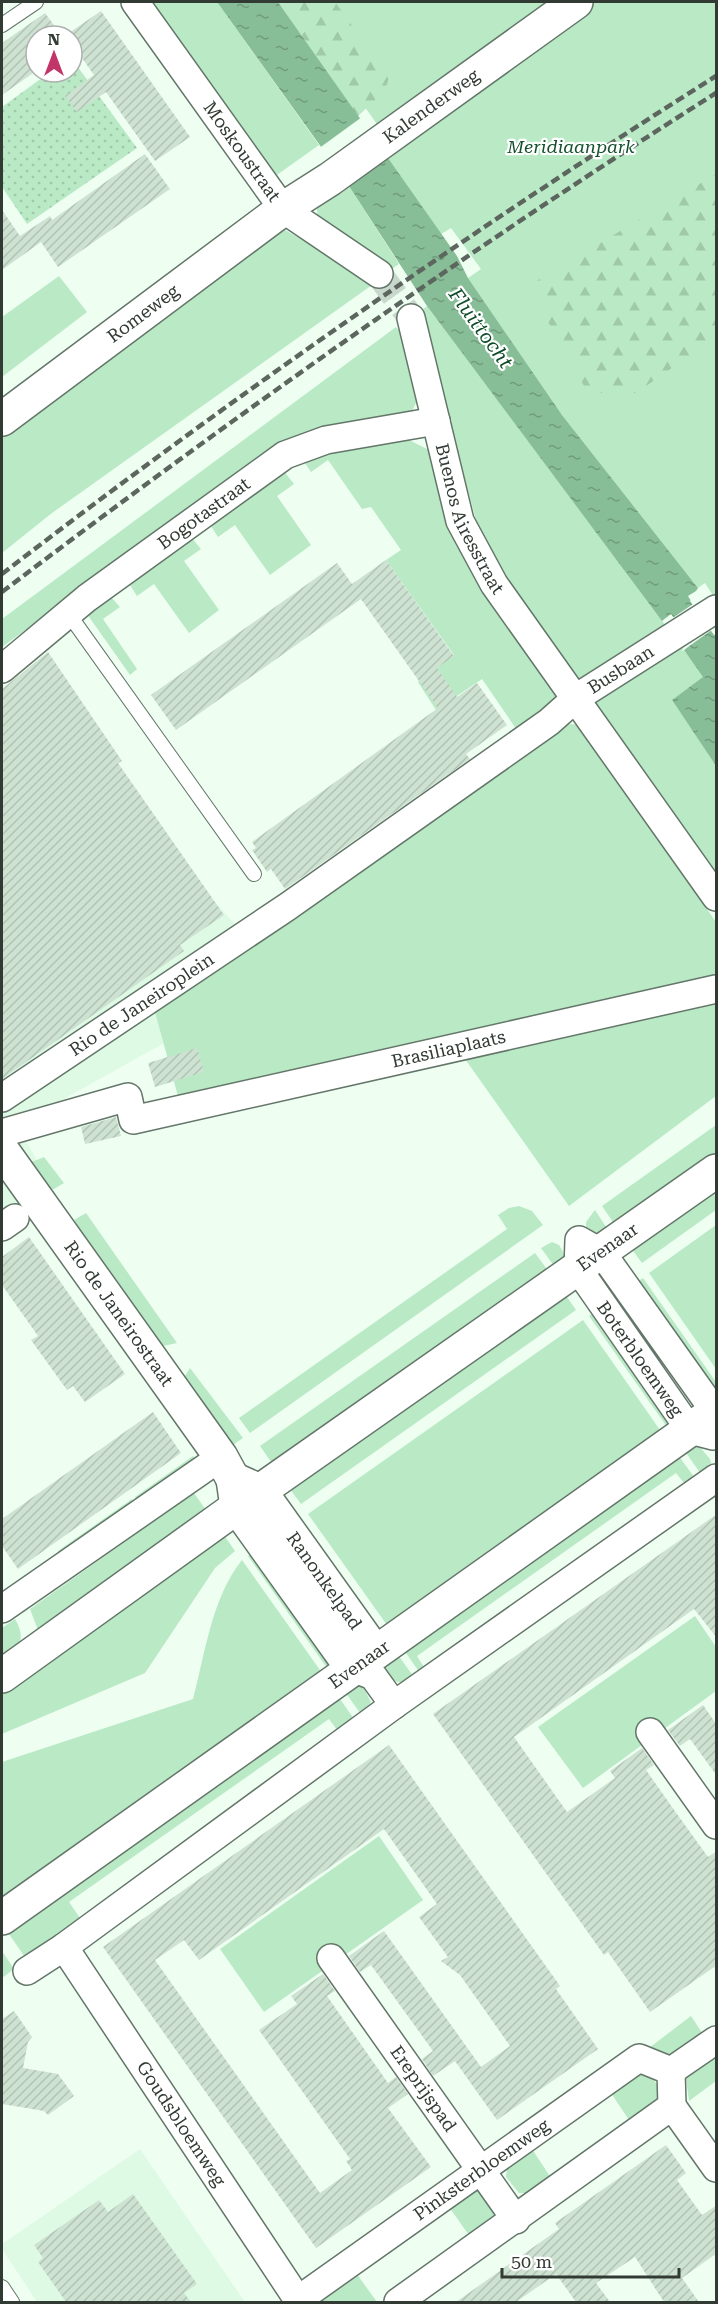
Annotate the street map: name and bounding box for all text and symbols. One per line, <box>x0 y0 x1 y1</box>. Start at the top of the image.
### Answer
north arrow <box>24 24 84 84</box>
text: N <box>48 30 60 49</box>
street label: Kalenderweg <box>379 64 484 148</box>
street label: Moskoustraat <box>200 97 285 206</box>
park label: Meridiaanpark <box>506 136 635 157</box>
street label: Romeweg <box>103 279 183 347</box>
water label: Fluittocht <box>443 282 518 373</box>
street label: Buenos Airesstraat <box>432 441 509 598</box>
street label: Bogotastraat <box>153 473 254 553</box>
street label: Busbaan <box>584 640 658 698</box>
street label: Rio de Janeiroplein <box>65 948 218 1060</box>
street label: Brasiliaplaats <box>389 1026 507 1072</box>
street label: Evenaar <box>573 1218 642 1275</box>
street label: Rio de Janeirostraat <box>60 1237 178 1390</box>
street label: Boterbloemweg <box>593 1297 688 1421</box>
street label: Ranonkelpad <box>283 1528 367 1634</box>
street label: Evenaar <box>324 1635 393 1693</box>
street label: Ereprijspad <box>386 2041 461 2136</box>
street label: Goudsbloemweg <box>133 2057 231 2191</box>
street label: Pinksterbloemweg <box>409 2114 554 2225</box>
scale bar <box>502 2241 679 2279</box>
text: 50 m <box>511 2251 552 2272</box>

